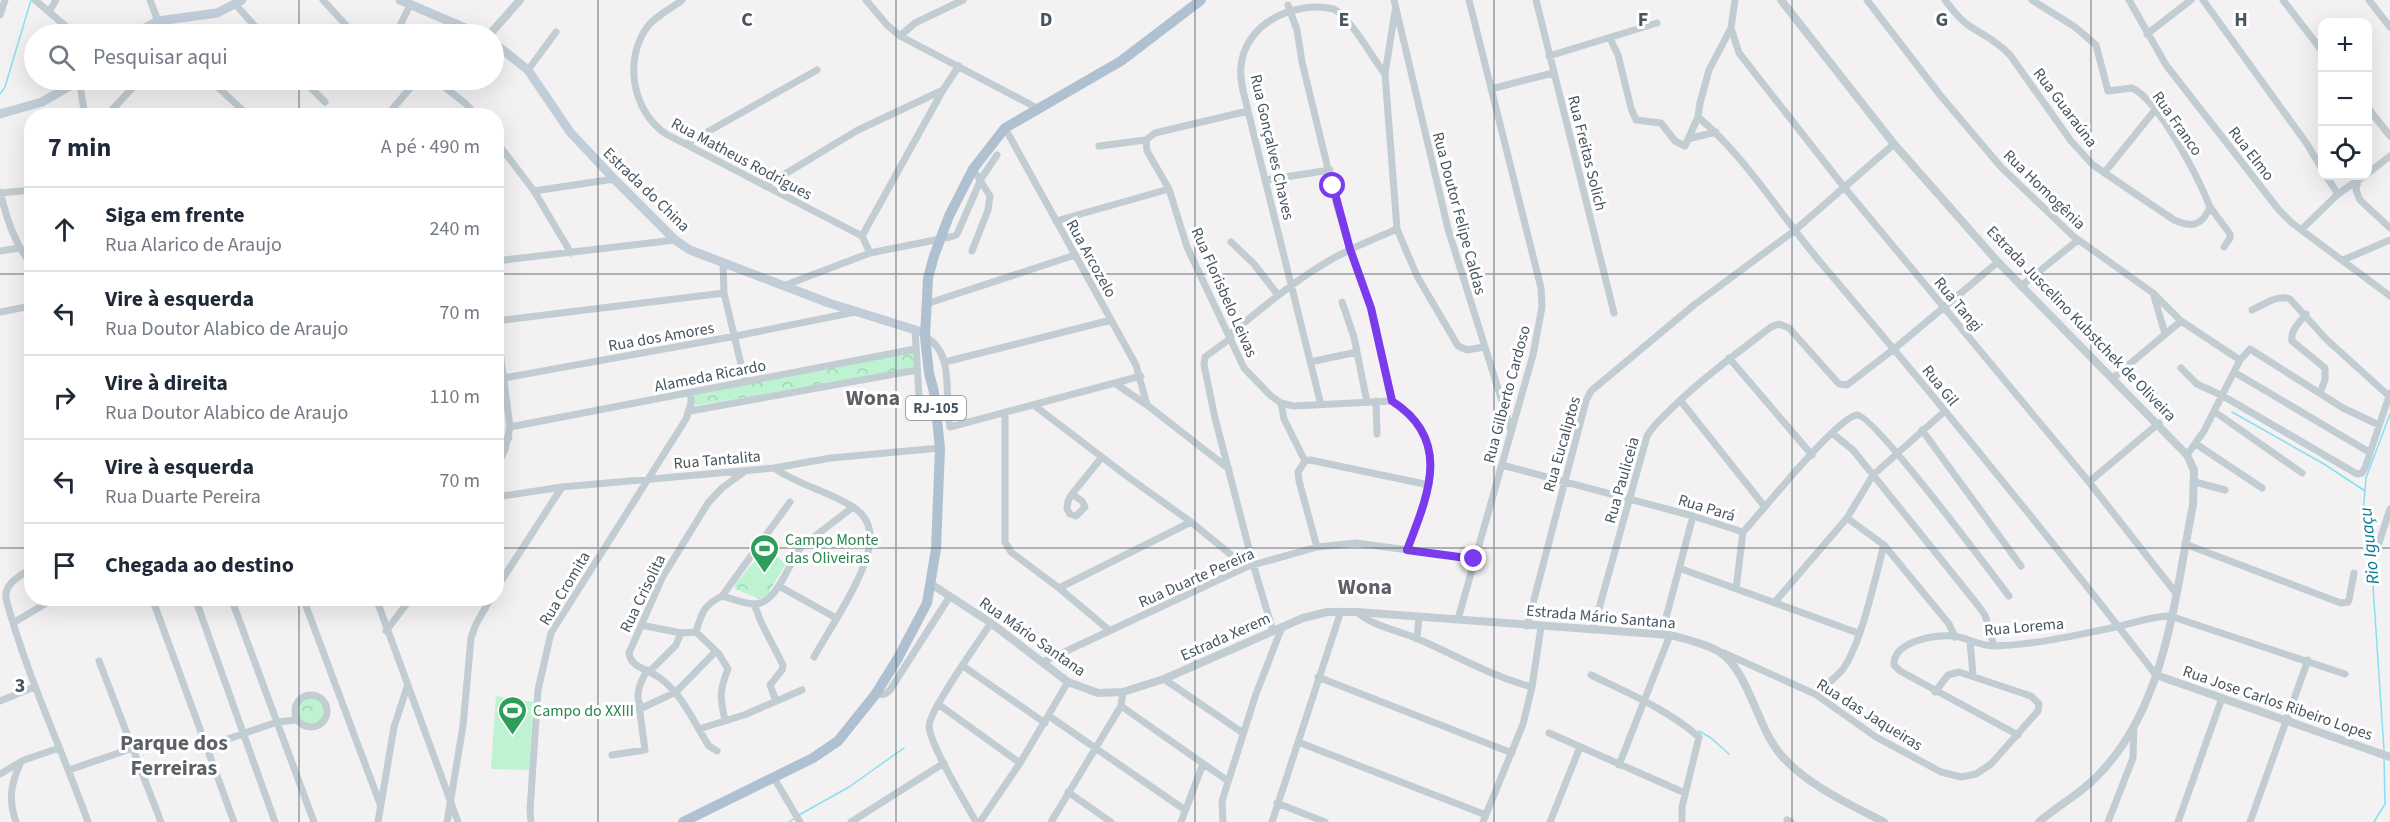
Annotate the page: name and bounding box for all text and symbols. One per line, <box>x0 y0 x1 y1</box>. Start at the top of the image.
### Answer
text: C <box>741 6 753 34</box>
text: D <box>1040 6 1052 34</box>
text: E <box>1339 6 1349 34</box>
text: F <box>1638 6 1648 34</box>
text: G <box>1936 6 1948 34</box>
text: H <box>2234 6 2248 34</box>
map controls <box>2318 18 2372 180</box>
button: + <box>2318 18 2372 72</box>
search box <box>24 24 504 90</box>
icon: search <box>45 41 78 74</box>
text: Pesquisar aqui <box>93 41 228 73</box>
street label: Rua Guaraúna <box>2028 63 2102 152</box>
street label: Rua Gonçalves Chaves <box>1245 72 1300 223</box>
button: − <box>2318 72 2372 126</box>
street label: Rua Franco <box>2147 87 2207 160</box>
street label: Rua Freitas Solich <box>1562 93 1612 213</box>
street label: Rua Matheus Rodrigues <box>667 112 816 205</box>
street label: Rua Elmo <box>2223 122 2279 185</box>
button: locate <box>2318 126 2372 180</box>
text: 7 min <box>48 129 111 166</box>
street label: Rua Doutor Felipe Caldas <box>1427 130 1491 297</box>
text: A pé · 490 m <box>381 133 480 161</box>
street label: Estrada do China <box>598 143 695 237</box>
street label: Rua Homogênia <box>1998 145 2090 235</box>
route start <box>1319 172 1345 198</box>
text: Siga em frente <box>105 199 245 231</box>
icon: ahead <box>48 213 81 246</box>
text: 240 m <box>430 215 480 243</box>
street label: Rua Arcozelo <box>1061 216 1122 301</box>
street label: Estrada Juscelino Kubstchek de Oliveira <box>1981 221 2181 427</box>
street label: Rua Florisbelo Leivas <box>1186 224 1263 361</box>
text: Rua Alarico de Araujo <box>105 231 282 259</box>
street label: Rua Tangi <box>1929 273 1988 337</box>
text: Vire à esquerda <box>105 283 254 315</box>
icon: left <box>48 297 81 330</box>
text: 70 m <box>440 299 480 327</box>
text: Rua Doutor Alabico de Araujo <box>105 315 348 343</box>
street label: Rua dos Amores <box>606 317 716 357</box>
street label: Rua Gilberto Cardoso <box>1478 323 1536 466</box>
street label: Alameda Ricardo <box>652 354 768 398</box>
street label: Rua Gil <box>1917 360 1964 411</box>
text: Vire à direita <box>105 367 228 399</box>
icon: right <box>48 381 81 414</box>
district label: Wona <box>846 382 900 414</box>
text: 110 m <box>430 383 480 411</box>
street label: Rua Eucaliptos <box>1538 394 1586 495</box>
road number: RJ-105 <box>906 396 966 420</box>
text: Rua Doutor Alabico de Araujo <box>105 399 348 427</box>
street label: Rua Pauliceia <box>1599 434 1645 526</box>
street label: Rua Tantalita <box>672 445 762 475</box>
text: Vire à esquerda <box>105 451 254 483</box>
icon: left <box>48 465 81 498</box>
text: 70 m <box>440 467 480 495</box>
text: Rua Duarte Pereira <box>105 483 261 511</box>
street label: Rua Pará <box>1675 489 1738 527</box>
water label: Rio Iguaçu <box>2353 506 2386 586</box>
place label: Campo Monte das Oliveiras <box>785 529 878 569</box>
sports icon: Campo Monte das Oliveiras <box>748 532 780 574</box>
street label: Rua Duarte Pereira <box>1135 543 1258 613</box>
route end <box>1460 545 1486 571</box>
street label: Rua Cromita <box>534 547 596 630</box>
icon: arrive <box>48 549 81 582</box>
text: Chegada ao destino <box>105 549 294 581</box>
street label: Rua Crisolita <box>615 551 671 636</box>
district label: Wona <box>1338 571 1392 603</box>
street label: Rua Mário Santana <box>975 592 1090 682</box>
street label: Estrada Mário Santana <box>1525 600 1677 634</box>
street label: Estrada Xerem <box>1177 607 1274 667</box>
street label: Rua Lorema <box>1983 613 2065 641</box>
street label: Rua Jose Carlos Ribeiro Lopes <box>2180 660 2376 746</box>
text: 3 <box>15 672 25 700</box>
street label: Rua das Jaqueiras <box>1812 673 1927 756</box>
sports icon: Campo do XXIII <box>496 694 528 736</box>
place label: Campo do XXIII <box>533 700 634 722</box>
district label: Parque dos Ferreiras <box>120 727 228 784</box>

